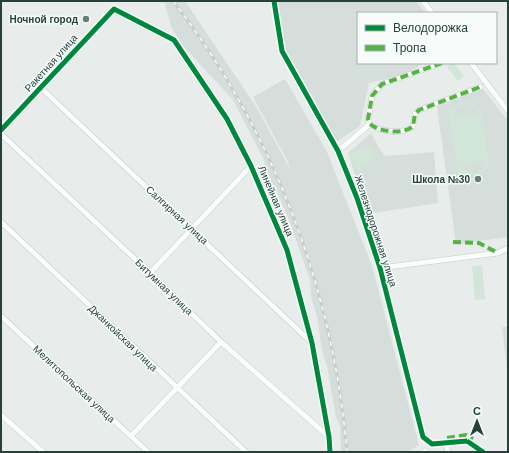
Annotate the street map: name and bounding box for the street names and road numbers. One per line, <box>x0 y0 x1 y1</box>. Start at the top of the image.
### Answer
street label: Ракетная улица <box>22 32 80 94</box>
street label: Линейная улица <box>256 164 296 238</box>
street label: Железнодорожная улица <box>353 174 399 289</box>
street label: Салгирная улица <box>144 184 210 247</box>
street label: Битумная улица <box>133 257 195 317</box>
street label: Джанкойская улица <box>86 302 160 374</box>
street label: Мелитопольская улица <box>31 343 117 425</box>

